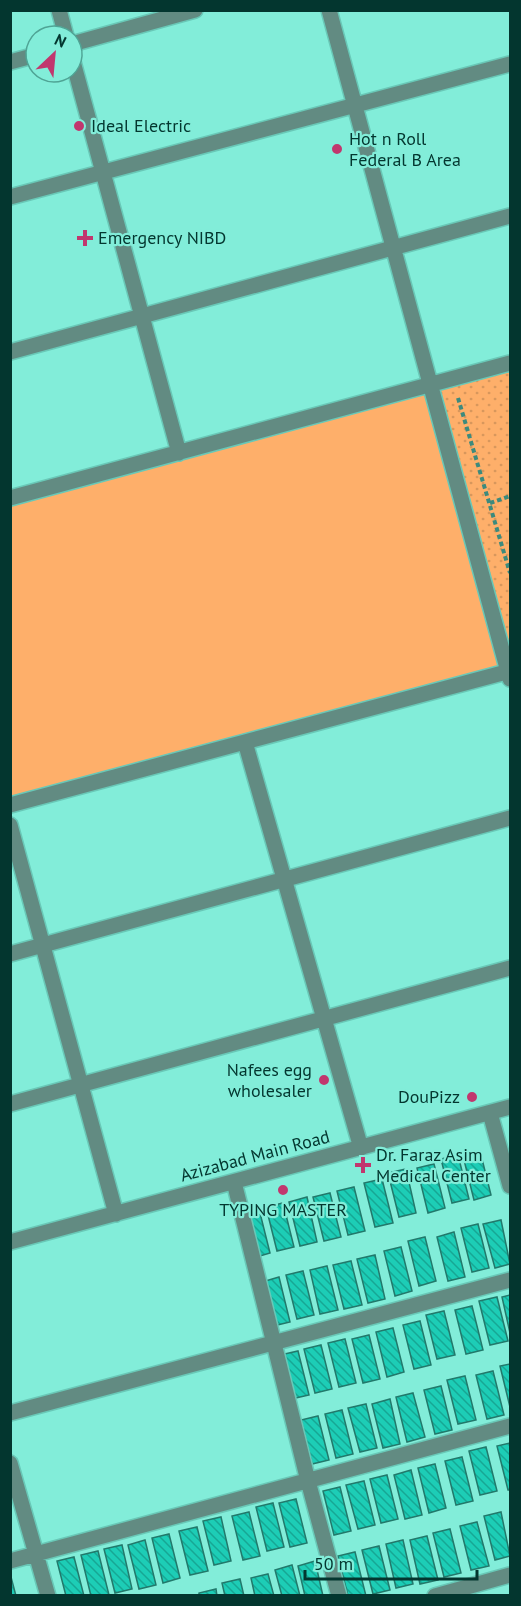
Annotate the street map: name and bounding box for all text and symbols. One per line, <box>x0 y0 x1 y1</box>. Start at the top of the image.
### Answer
north arrow <box>24 24 84 84</box>
text: N <box>51 29 70 52</box>
place label: Ideal Electric <box>91 114 191 137</box>
marker: Ideal Electric <box>72 119 86 133</box>
place label: Hot n Roll Federal B Area <box>349 127 461 171</box>
marker: Hot n Roll Federal B Area <box>330 142 344 156</box>
place label: Emergency NIBD <box>98 226 226 249</box>
marker: Emergency NIBD <box>76 229 94 247</box>
place label: Nafees egg wholesaler <box>227 1058 312 1102</box>
marker: Nafees egg wholesaler <box>317 1073 331 1087</box>
place label: DouPizz <box>398 1085 460 1108</box>
marker: DouPizz <box>465 1090 479 1104</box>
street label: Azizabad Main Road <box>178 1124 332 1187</box>
place label: Dr. Faraz Asim Medical Center <box>376 1143 491 1187</box>
marker: Dr. Faraz Asim Medical Center <box>354 1156 372 1174</box>
marker: TYPING MASTER <box>276 1183 290 1197</box>
place label: TYPING MASTER <box>219 1198 347 1221</box>
scale bar <box>305 1543 478 1581</box>
text: 50 m <box>314 1552 353 1575</box>

